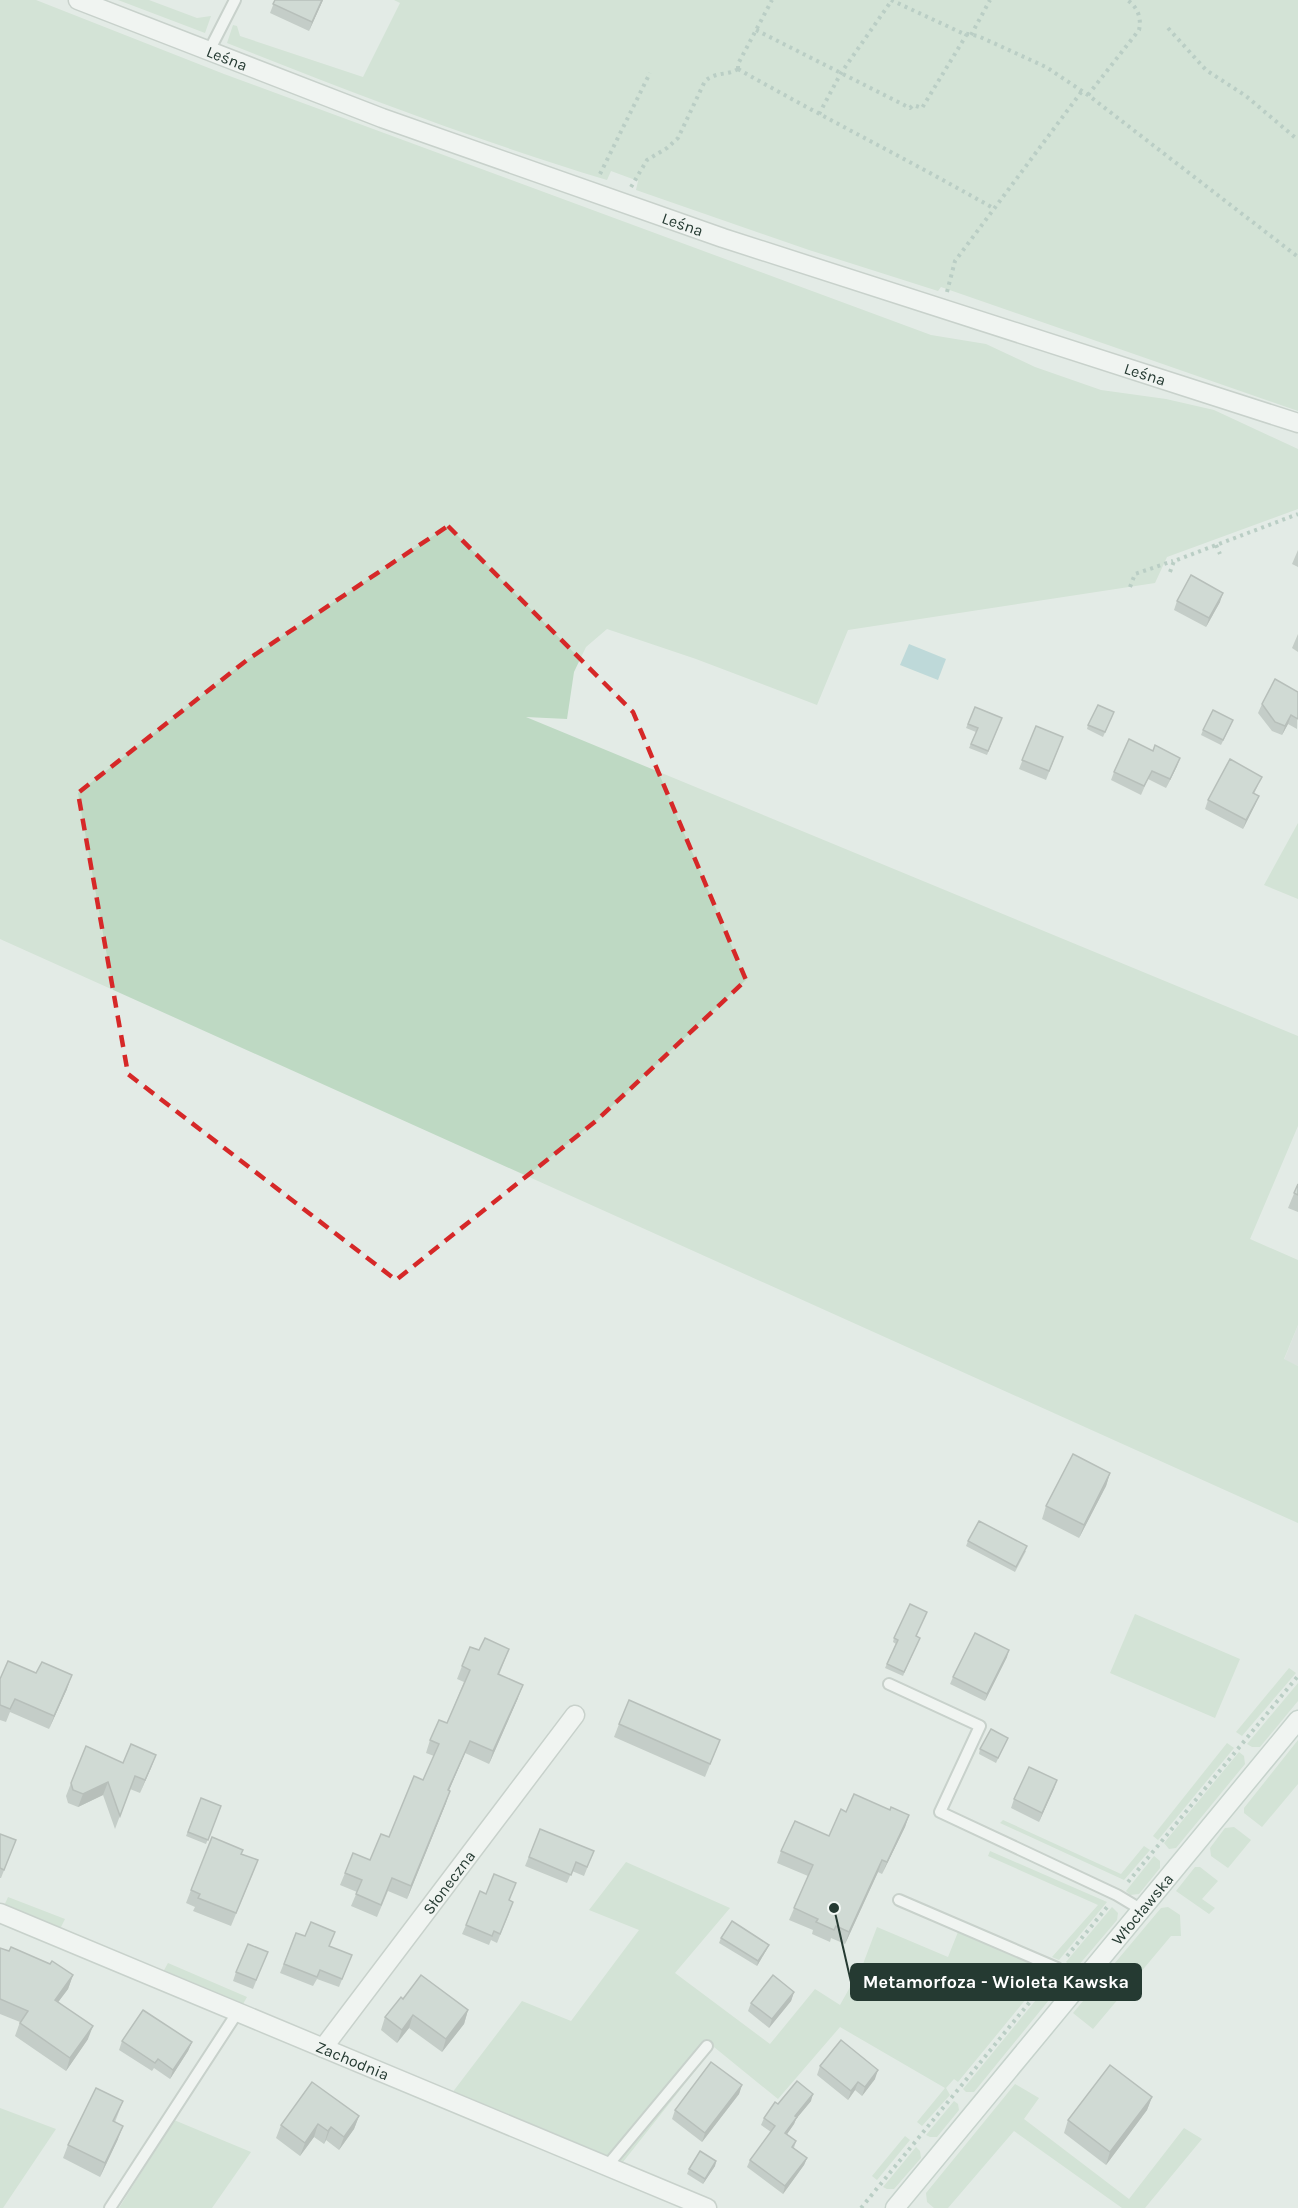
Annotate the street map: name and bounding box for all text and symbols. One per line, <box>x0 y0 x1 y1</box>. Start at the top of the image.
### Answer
street label: Leśna <box>204 41 250 74</box>
street label: Leśna <box>660 208 706 240</box>
street label: Leśna <box>1122 358 1168 389</box>
street label: Słoneczna <box>418 1846 479 1918</box>
street label: Włocławska <box>1107 1869 1177 1948</box>
callout: Metamorfoza - Wioleta Kawska <box>851 1964 1141 2000</box>
text: Metamorfoza - Wioleta Kawska <box>863 1971 1129 1993</box>
street label: Zachodnia <box>313 2036 392 2084</box>

